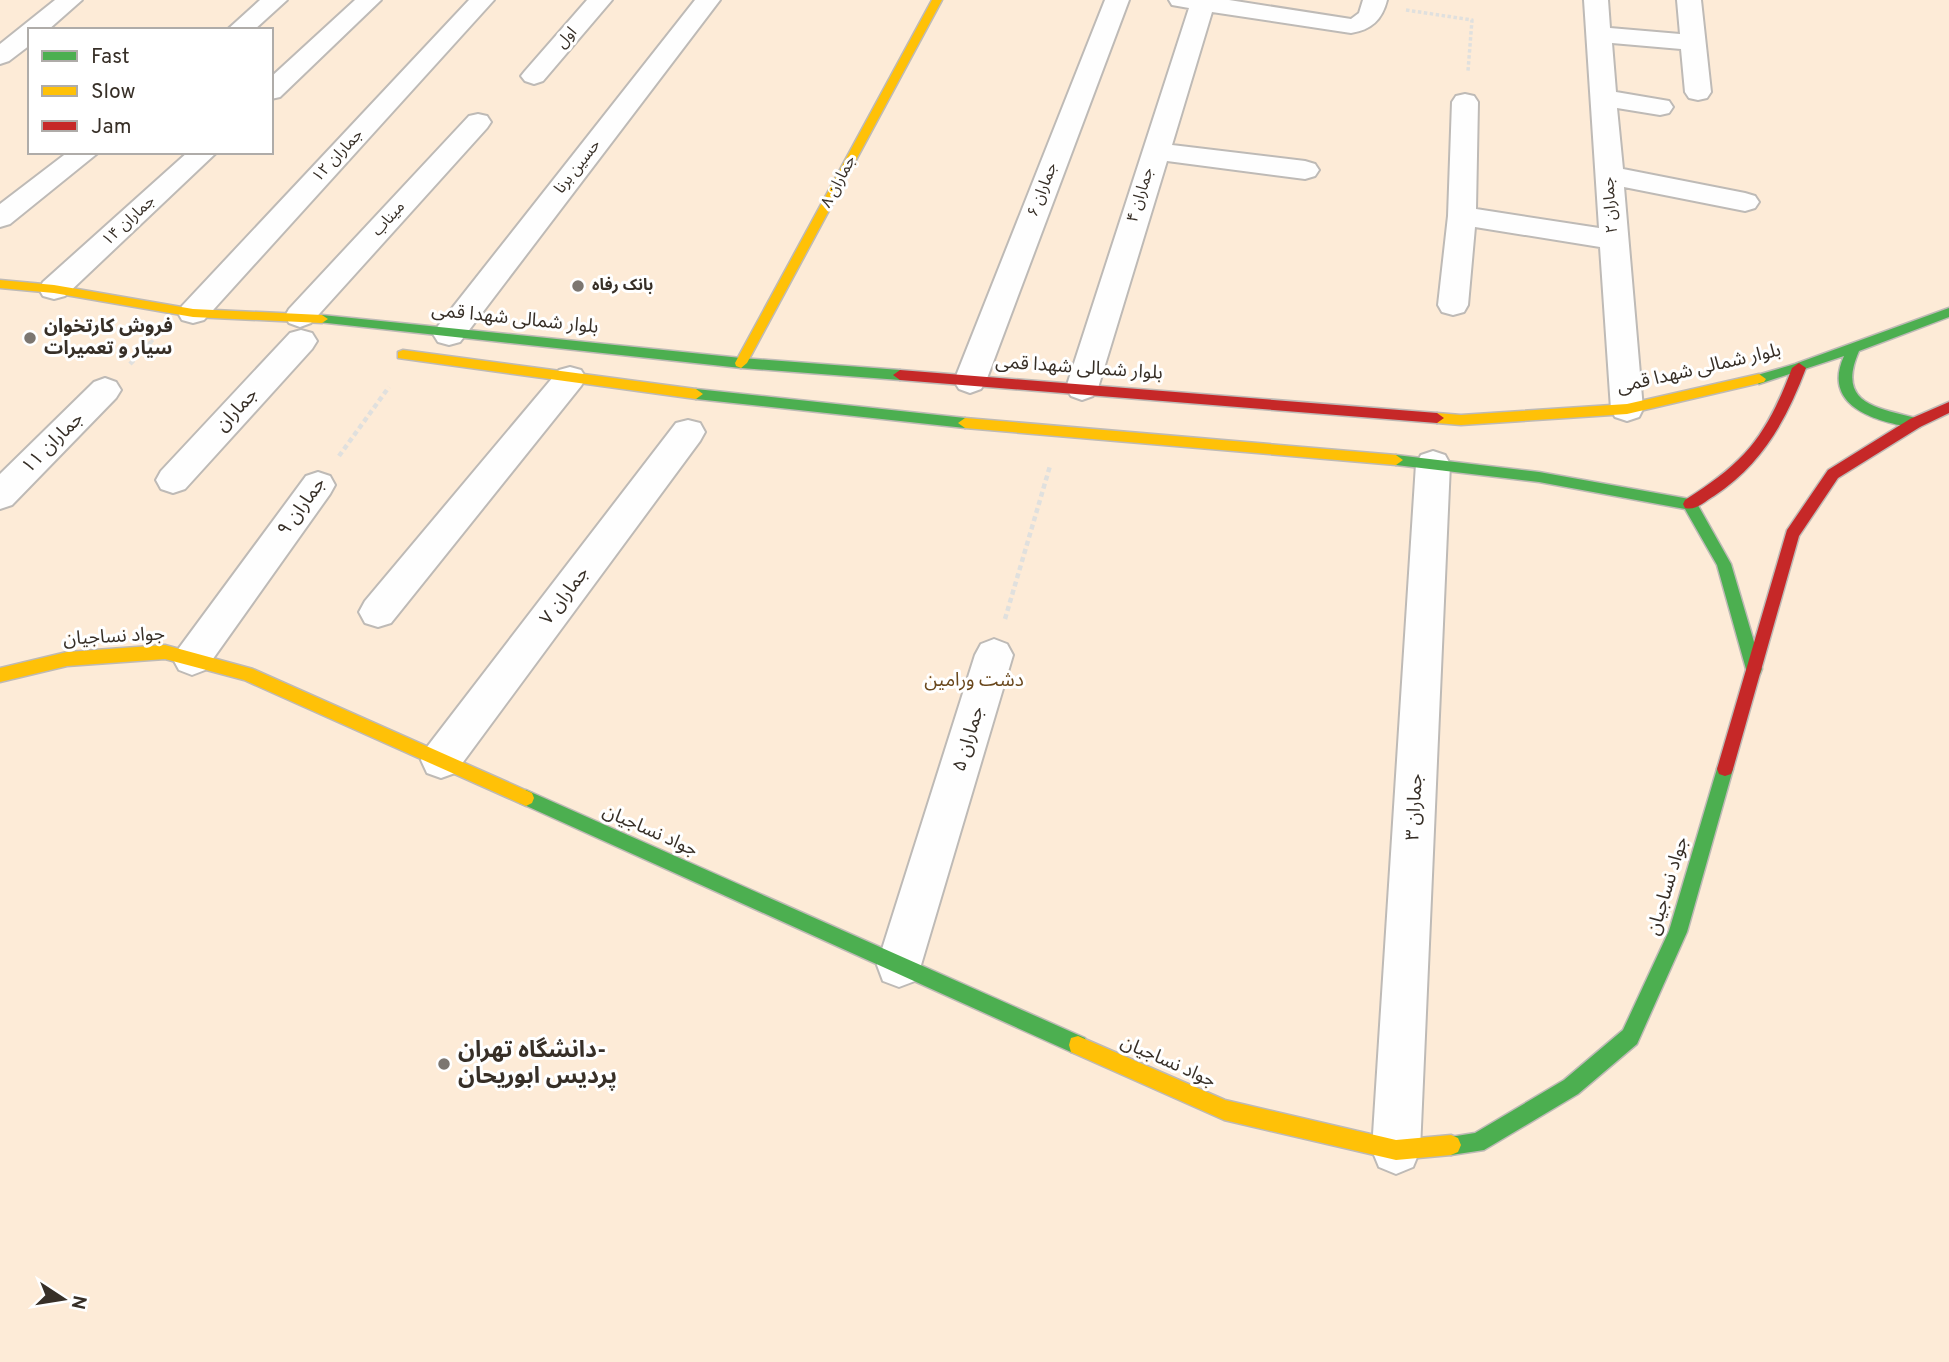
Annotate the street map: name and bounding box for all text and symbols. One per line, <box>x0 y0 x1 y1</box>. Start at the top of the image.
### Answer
street label: اول <box>552 23 582 53</box>
legend <box>28 28 273 154</box>
text: Fast <box>91 44 130 71</box>
text: Slow <box>91 79 136 106</box>
text: Jam <box>91 114 132 141</box>
street label: جماران ۱۲ <box>308 125 368 187</box>
street label: حسین برنا <box>551 136 605 198</box>
street label: جماران ۸ <box>817 152 861 212</box>
street label: جماران ۶ <box>1024 160 1062 220</box>
street label: جماران ۴ <box>1123 165 1159 225</box>
street label: جماران ۲ <box>1599 176 1623 234</box>
street label: جماران ۱۴ <box>98 191 160 251</box>
street label: میناب <box>368 197 410 241</box>
place label: بانک رفاه <box>592 276 653 296</box>
marker: بانک رفاه <box>570 278 586 294</box>
street label: بلوار شمالی شهدا قمی <box>430 298 600 340</box>
place label: فروش کارتخوان سیار و تعمیرات <box>44 315 173 361</box>
marker: فروش کارتخوان سیار و تعمیرات <box>22 330 38 346</box>
street label: بلوار شمالی شهدا قمی <box>1615 338 1783 400</box>
street label: بلوار شمالی شهدا قمی <box>995 350 1163 386</box>
street label: جماران <box>211 383 263 437</box>
street label: جماران ۱۱ <box>17 407 89 479</box>
street label: جماران ۹ <box>273 473 331 541</box>
street label: جماران ۷ <box>535 562 595 630</box>
street label: جواد نساجیان <box>63 622 165 652</box>
park label: دشت ورامین <box>924 669 1024 693</box>
street label: جماران ۵ <box>948 703 990 775</box>
street label: جماران ۳ <box>1401 773 1429 841</box>
street label: جواد نساجیان <box>599 799 701 863</box>
street label: جواد نساجیان <box>1642 834 1694 938</box>
street label: جواد نساجیان <box>1117 1030 1219 1094</box>
place label: دانشگاه تهران- پردیس ابوریحان <box>458 1037 617 1092</box>
marker: دانشگاه تهران- پردیس ابوریحان <box>436 1056 452 1072</box>
north arrow <box>28 1264 98 1334</box>
text: N <box>65 1293 91 1311</box>

